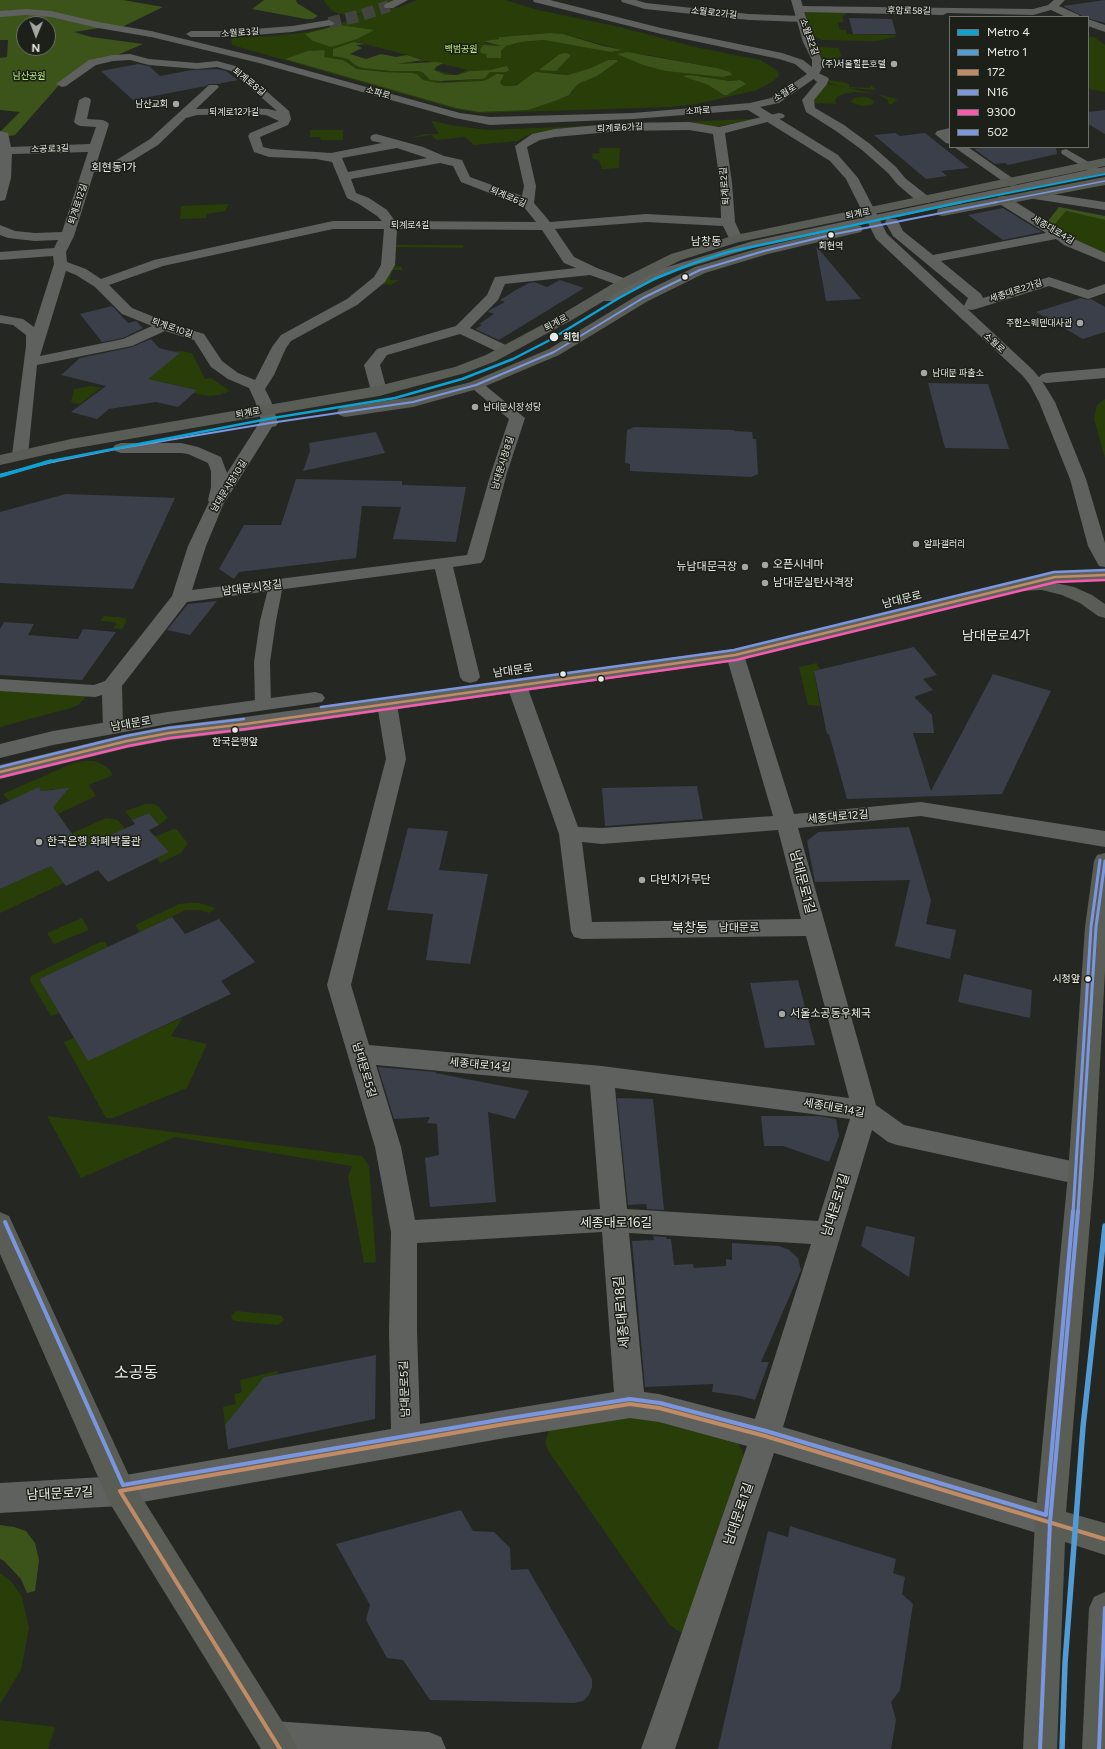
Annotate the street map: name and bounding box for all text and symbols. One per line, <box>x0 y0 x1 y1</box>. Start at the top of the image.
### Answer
street label: 소월로2가길 <box>690 5 738 21</box>
street label: 후암로58길 <box>887 5 931 17</box>
north arrow <box>16 16 56 56</box>
legend <box>949 16 1089 148</box>
street label: 소월로2길 <box>797 17 821 57</box>
text: Metro 4 <box>987 25 1030 39</box>
street label: 소월로3길 <box>221 26 259 40</box>
text: N <box>31 41 40 54</box>
park label: 백범공원 <box>444 44 478 54</box>
text: Metro 1 <box>987 45 1027 59</box>
place label: (주)서울힐튼호텔 <box>822 59 886 69</box>
marker: (주)서울힐튼호텔 <box>889 59 899 69</box>
text: 172 <box>987 65 1005 79</box>
street label: 퇴계로8길 <box>231 66 267 98</box>
park label: 남산공원 <box>12 71 46 81</box>
street label: 소월로 <box>772 82 798 104</box>
street label: 소파로 <box>365 84 391 102</box>
text: N16 <box>987 85 1008 99</box>
place label: 남산교회 <box>135 99 168 109</box>
marker: 남산교회 <box>171 99 181 109</box>
street label: 소파로 <box>685 105 711 117</box>
text: 9300 <box>987 105 1016 119</box>
street label: 퇴계로12가길 <box>209 107 259 117</box>
street label: 퇴계로6가길 <box>597 121 643 135</box>
text: 502 <box>987 125 1008 139</box>
street label: 소공로3길 <box>31 143 69 155</box>
district label: 회현동1가 <box>91 161 137 175</box>
street label: 퇴계로2길 <box>718 167 732 205</box>
street label: 퇴계로12길 <box>66 182 90 226</box>
street label: 퇴계로6길 <box>488 185 528 209</box>
street label: 퇴계로 <box>845 206 871 222</box>
street label: 세종대로4길 <box>1030 214 1076 246</box>
street label: 퇴계로4길 <box>391 220 429 230</box>
marker: 회현역 <box>826 230 836 240</box>
district label: 남창동 <box>691 235 721 249</box>
place label: 회현역 <box>819 241 843 251</box>
unlabelled marker <box>680 272 690 282</box>
street label: 세종대로2가길 <box>988 277 1044 305</box>
street label: 퇴계로 <box>542 312 570 334</box>
street label: 퇴계로10길 <box>150 316 194 340</box>
place label: 주한스웨덴대사관 <box>1006 318 1072 328</box>
marker: 주한스웨덴대사관 <box>1075 318 1085 328</box>
marker: 회현 <box>548 331 560 343</box>
street label: 소월로 <box>981 331 1007 355</box>
place label: 회현 <box>563 332 580 342</box>
marker: 남대문 파출소 <box>919 368 929 378</box>
place label: 남대문 파출소 <box>932 368 984 378</box>
marker: 남대문시장성당 <box>470 402 480 412</box>
place label: 남대문시장성당 <box>483 402 541 412</box>
street label: 퇴계로 <box>235 406 261 420</box>
street label: 남대문시장8길 <box>490 435 516 491</box>
street label: 남대문시장10길 <box>209 458 249 514</box>
marker: 알파갤러리 <box>911 539 921 549</box>
place label: 알파갤러리 <box>924 539 965 549</box>
place label: 오픈시네마 <box>773 558 824 572</box>
place label: 뉴남대문극장 <box>676 560 737 574</box>
marker: 오픈시네마 <box>760 560 770 570</box>
marker: 뉴남대문극장 <box>740 562 750 572</box>
place label: 남대문실탄사격장 <box>773 576 854 590</box>
street label: 남대문시장길 <box>221 578 283 598</box>
marker: 남대문실탄사격장 <box>760 578 770 588</box>
street label: 남대문로 <box>881 589 923 611</box>
district label: 남대문로4가 <box>962 628 1030 644</box>
street label: 남대문로 <box>492 662 534 680</box>
unlabelled marker <box>558 669 568 679</box>
unlabelled marker <box>596 674 606 684</box>
street label: 남대문로 <box>110 714 152 734</box>
marker: 한국은행앞 <box>230 725 240 735</box>
place label: 한국은행앞 <box>212 736 258 748</box>
street label: 세종대로12길 <box>807 808 869 826</box>
place label: 한국은행 화폐박물관 <box>47 835 141 849</box>
marker: 한국은행 화폐박물관 <box>34 837 44 847</box>
street label: 남대문로1길 <box>786 849 818 915</box>
place label: 다빈치가무단 <box>650 873 711 887</box>
marker: 다빈치가무단 <box>637 875 647 885</box>
district label: 북창동 <box>672 920 708 936</box>
street label: 남대문로 <box>719 921 759 935</box>
place label: 시청앞 <box>1052 973 1080 985</box>
marker: 시청앞 <box>1083 974 1093 984</box>
place label: 서울소공동우체국 <box>790 1007 871 1021</box>
marker: 서울소공동우체국 <box>777 1009 787 1019</box>
street label: 남대문로5길 <box>349 1041 379 1099</box>
street label: 세종대로14길 <box>449 1056 511 1074</box>
street label: 세종대로14길 <box>802 1096 866 1120</box>
street label: 남대문로1길 <box>819 1172 853 1238</box>
street label: 세종대로16길 <box>580 1215 652 1231</box>
street label: 세종대로18길 <box>611 1275 633 1349</box>
street label: 남대문로5길 <box>397 1360 413 1418</box>
district label: 소공동 <box>114 1363 158 1383</box>
street label: 남대문로1길 <box>721 1481 757 1547</box>
street label: 남대문로7길 <box>26 1484 94 1504</box>

